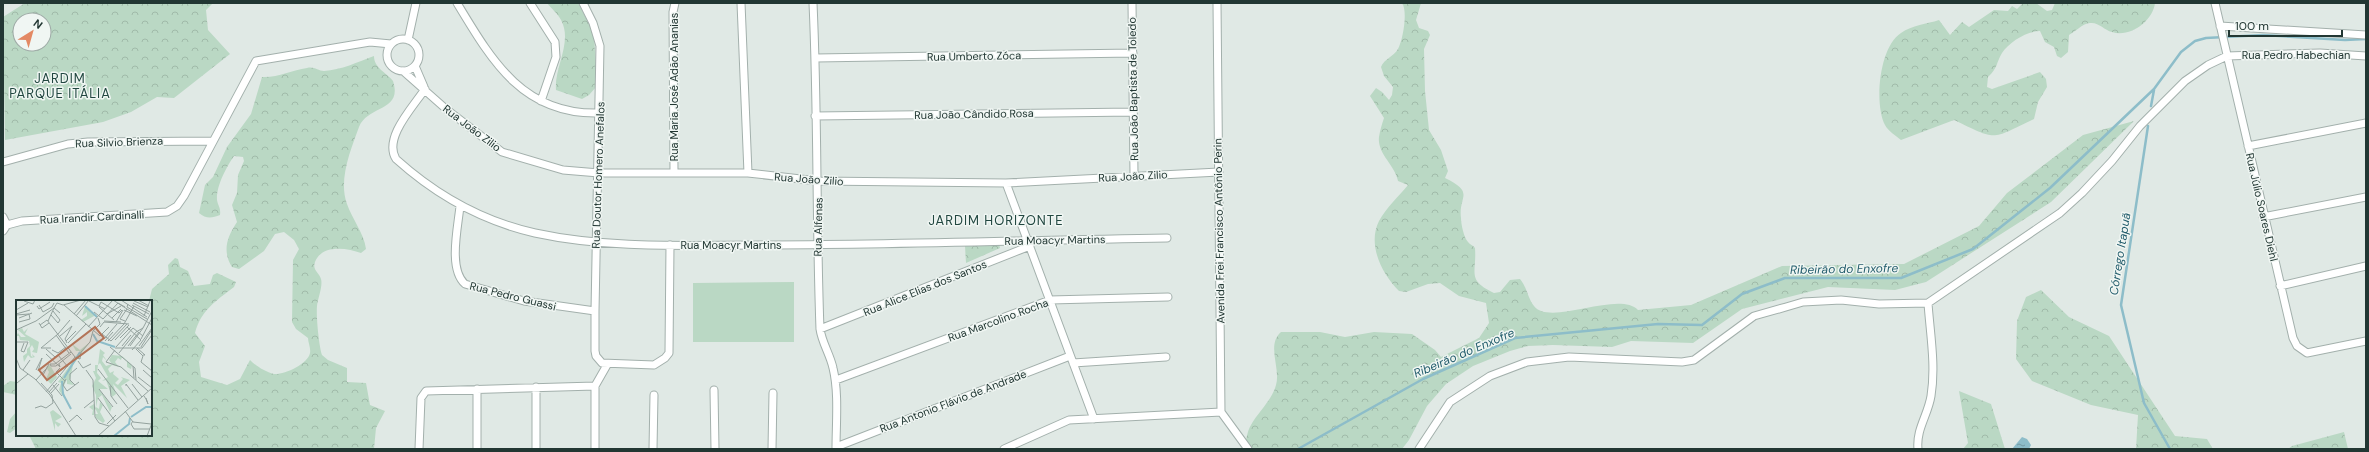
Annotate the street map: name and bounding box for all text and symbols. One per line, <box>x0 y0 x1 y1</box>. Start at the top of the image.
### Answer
north arrow <box>12 12 52 52</box>
scale bar <box>2229 12 2342 38</box>
street label: Rua Maria José Adão Ananias <box>667 13 681 161</box>
text: N <box>31 16 45 32</box>
street label: Rua João Baptista de Toledo <box>1125 17 1141 161</box>
text: 100 m <box>2235 18 2269 34</box>
street label: Rua Umberto Zóca <box>927 48 1021 64</box>
street label: Rua Pedro Habechian <box>2242 48 2350 62</box>
district label: JARDIM PARQUE ITÁLIA <box>9 70 111 102</box>
street label: Rua Doutor Homero Anefalos <box>588 101 608 249</box>
street label: Rua João Zilio <box>440 102 504 154</box>
street label: Rua João Cândido Rosa <box>914 106 1034 122</box>
street label: Rua Silvio Brienza <box>75 133 163 151</box>
street label: Avenida Frei Francisco Antônio Perin <box>1210 138 1228 324</box>
street label: Rua Júlio Soares Diehl <box>2243 151 2281 263</box>
street label: Rua João Zilio <box>1098 167 1168 185</box>
street label: Rua João Zilio <box>774 170 844 188</box>
street label: Rua Alfenas <box>810 197 826 257</box>
street label: Rua Irandir Cardinalli <box>40 207 144 227</box>
water label: Córrego Itapuã <box>2106 211 2134 296</box>
district label: JARDIM HORIZONTE <box>929 212 1064 229</box>
street label: Rua Moacyr Martins <box>1004 232 1106 248</box>
street label: Rua Moacyr Martins <box>680 238 782 252</box>
street label: Rua Alice Elias dos Santos <box>861 257 989 319</box>
water label: Ribeirão do Enxofre <box>1790 260 1898 278</box>
street label: Rua Pedro Guassi <box>468 278 558 314</box>
street label: Rua Marcolino Rocha <box>946 295 1050 345</box>
inset map <box>16 300 152 436</box>
water label: Ribeirão do Enxofre <box>1411 324 1517 382</box>
street label: Rua Antonio Flávio de Andrade <box>878 366 1028 436</box>

